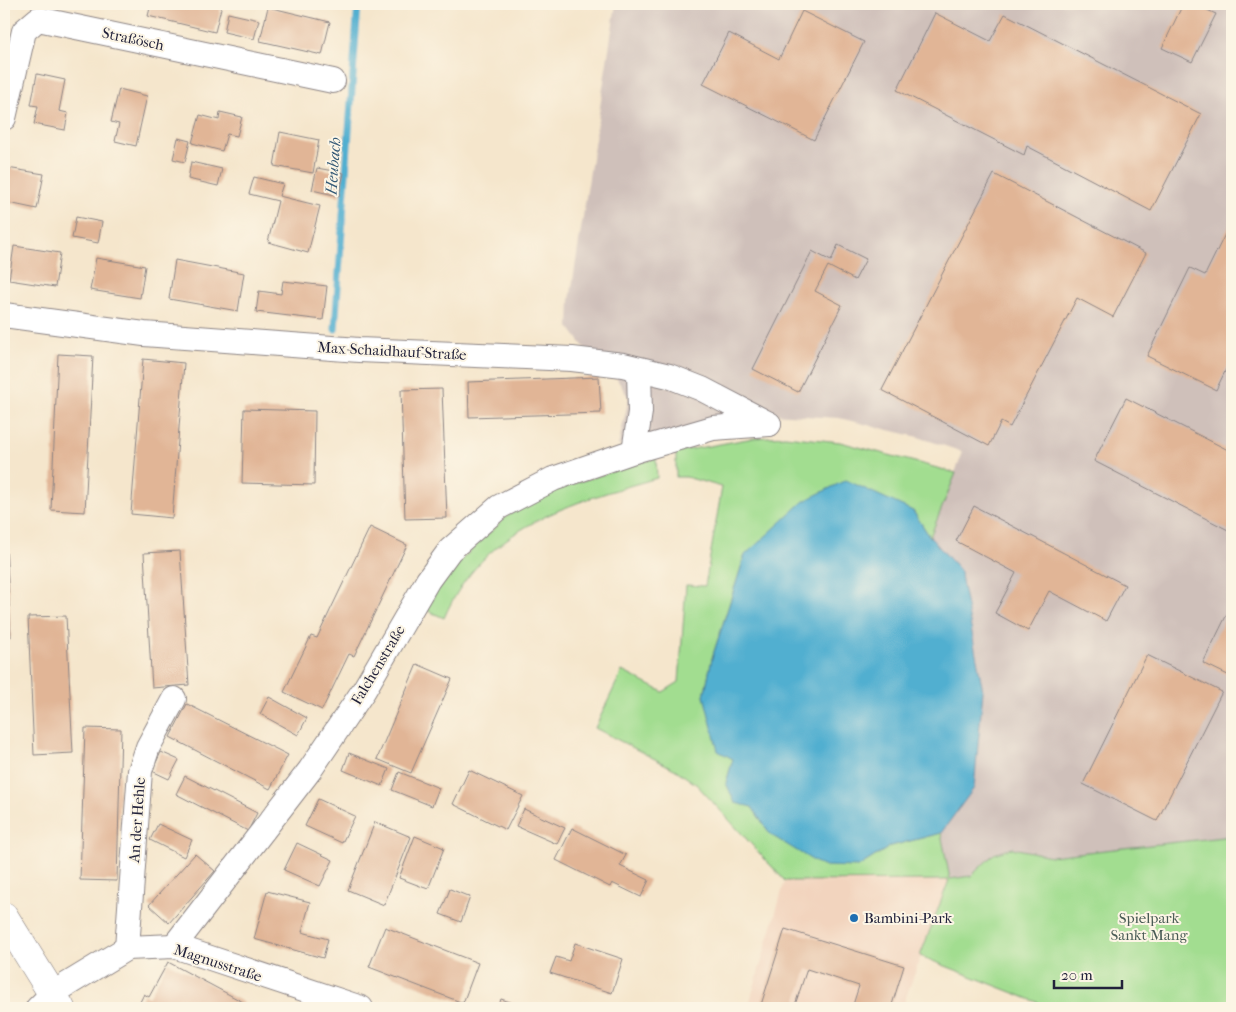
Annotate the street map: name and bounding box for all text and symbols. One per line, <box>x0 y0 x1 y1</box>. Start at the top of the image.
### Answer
street label: Straßösch <box>100 24 166 54</box>
water label: Heubach <box>321 137 344 196</box>
street label: Max-Schaidhauf-Straße <box>317 338 468 364</box>
street label: Falchenstraße <box>347 621 409 708</box>
street label: An der Hehle <box>125 776 149 864</box>
place label: Bambini-Park <box>864 909 952 927</box>
park label: Spielpark Sankt Mang <box>1110 909 1189 944</box>
marker: Bambini-Park <box>848 912 860 924</box>
street label: Magnusstraße <box>172 940 265 986</box>
scale bar <box>1054 957 1121 989</box>
text: 20 m <box>1061 966 1093 984</box>

